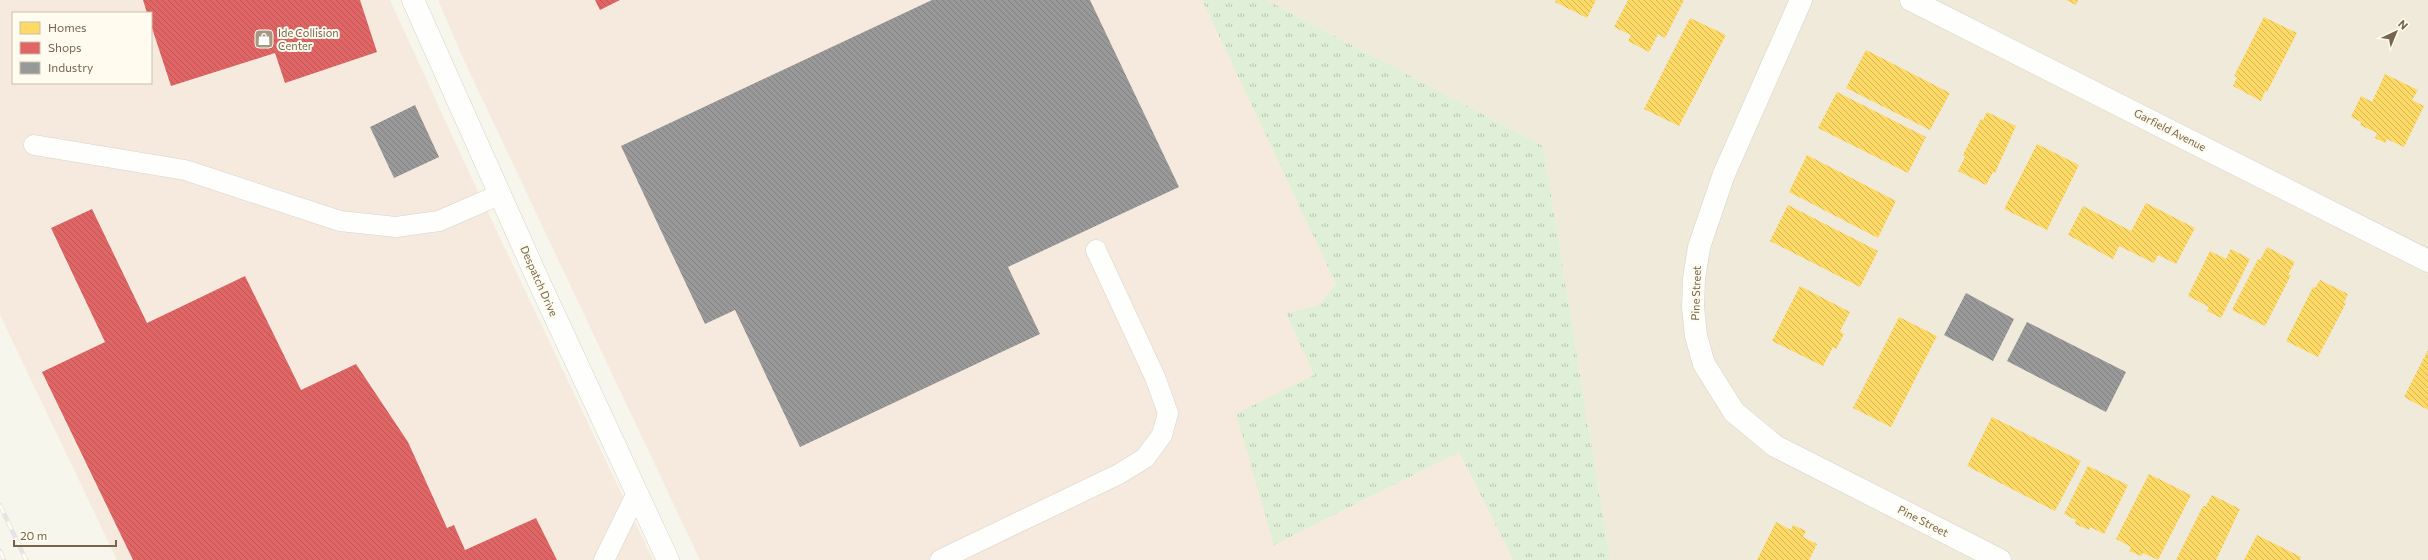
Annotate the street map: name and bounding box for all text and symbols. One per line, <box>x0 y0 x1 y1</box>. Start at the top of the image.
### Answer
legend <box>12 12 152 84</box>
north arrow <box>2376 12 2416 52</box>
text: N <box>2396 17 2411 32</box>
text: Homes <box>48 20 86 34</box>
place label: Ide Collision Center <box>278 26 339 52</box>
shop icon: Ide Collision Center <box>253 28 275 50</box>
text: Shops <box>48 40 82 54</box>
text: Industry <box>48 60 93 74</box>
street label: Garfield Avenue <box>2132 106 2209 153</box>
street label: Despatch Drive <box>518 243 561 318</box>
street label: Pine Street <box>1688 265 1703 321</box>
street label: Pine Street <box>1896 502 1951 539</box>
scale bar <box>14 522 116 548</box>
text: 20 m <box>20 528 47 542</box>

